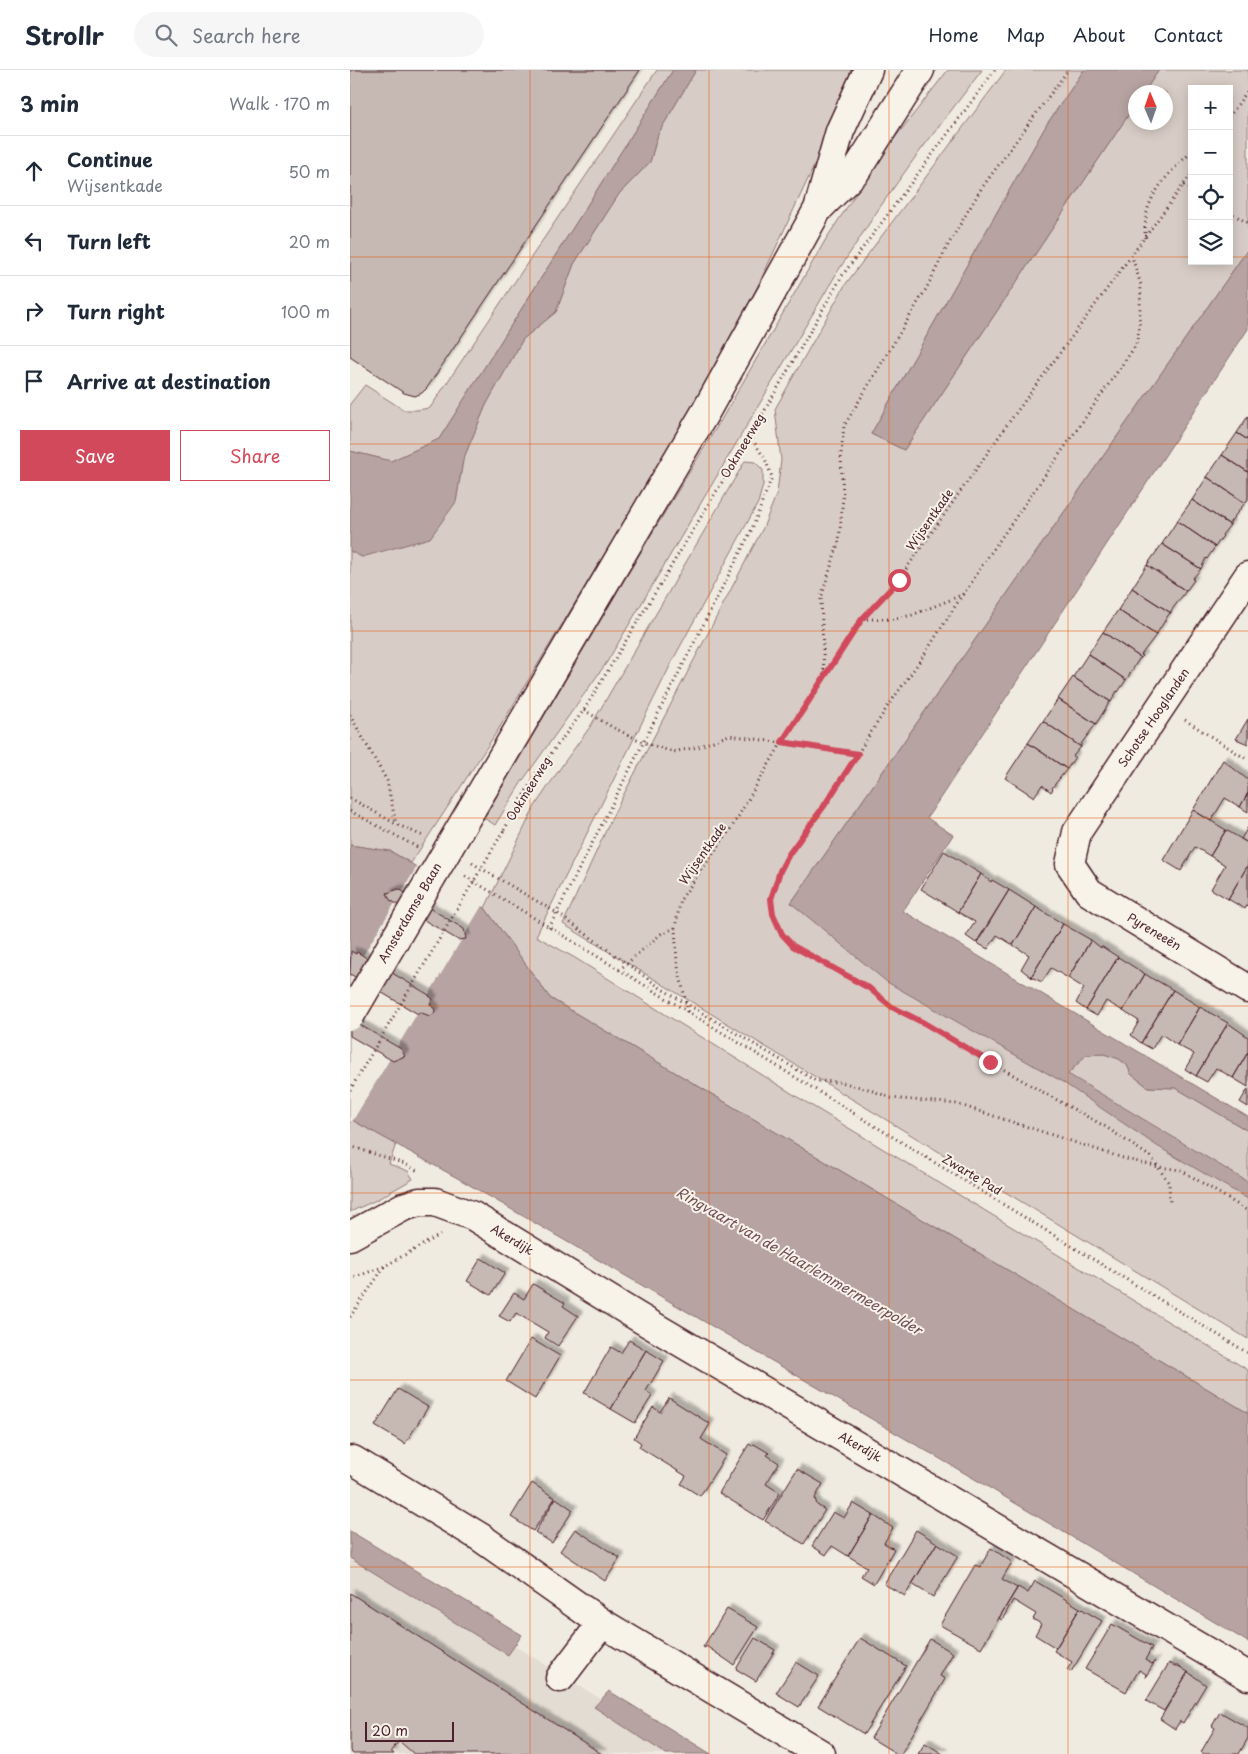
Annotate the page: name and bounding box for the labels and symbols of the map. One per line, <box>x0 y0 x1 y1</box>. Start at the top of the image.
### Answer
north arrow <box>1128 85 1173 130</box>
street label: Ookmeerweg <box>716 410 769 481</box>
street label: Wijsentkade <box>901 485 957 554</box>
route start <box>888 569 911 592</box>
street label: Schotse Hooglanden <box>1113 664 1193 771</box>
street label: Ookmeerweg <box>501 753 555 824</box>
street label: Wijsentkade <box>674 819 730 888</box>
street label: Amsterdamse Baan <box>373 859 445 966</box>
street label: Pyreneeën <box>1124 908 1185 954</box>
route end <box>979 1051 1002 1074</box>
street label: Zwarte Pad <box>939 1149 1006 1199</box>
water label: Ringvaart van de Haarlemmermeerpolder <box>673 1181 927 1341</box>
street label: Akerdijk <box>488 1219 537 1259</box>
street label: Akerdijk <box>836 1427 885 1466</box>
scale bar <box>365 1719 454 1742</box>

